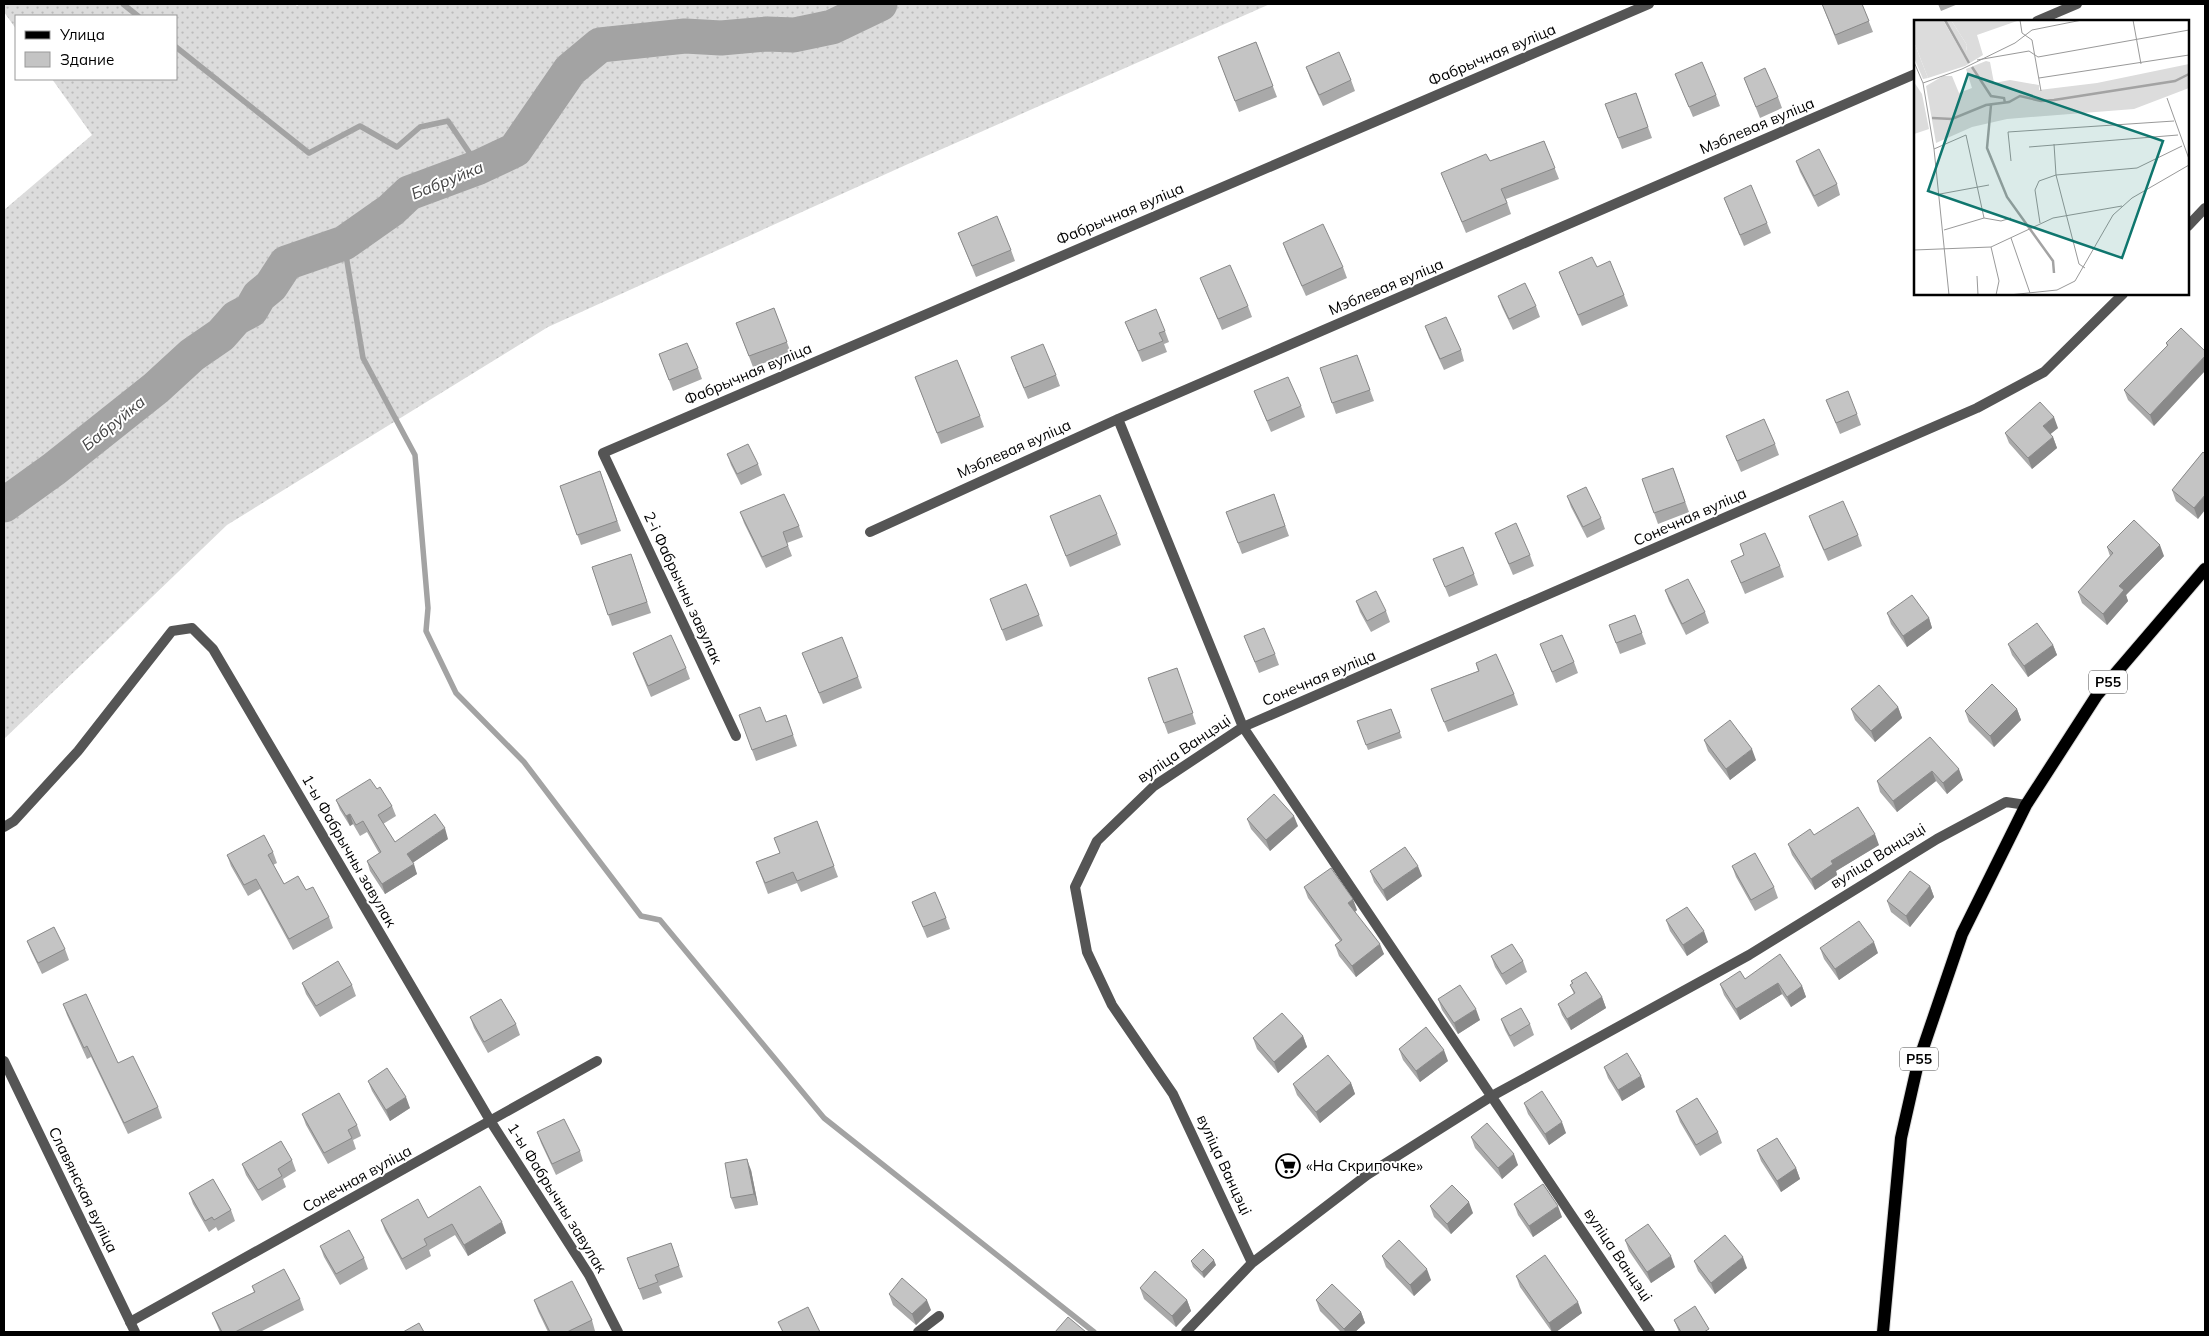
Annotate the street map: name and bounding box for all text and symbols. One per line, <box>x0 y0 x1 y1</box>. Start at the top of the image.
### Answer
legend <box>15 15 178 80</box>
street label: Фабрычная вуліца <box>1425 19 1558 90</box>
inset map <box>1914 20 2189 295</box>
text: Улица <box>59 25 105 44</box>
text: Здание <box>60 50 114 69</box>
street label: Мэблевая вуліца <box>1697 93 1817 158</box>
water label: Бабруйка <box>408 156 486 204</box>
street label: Фабрычная вуліца <box>1053 178 1186 249</box>
street label: Мэблевая вуліца <box>1326 254 1446 319</box>
street label: Фабрычная вуліца <box>681 338 814 409</box>
water label: Бабруйка <box>77 391 149 455</box>
street label: Мэблевая вуліца <box>954 415 1074 482</box>
street label: Сонечная вуліца <box>1630 483 1749 550</box>
street label: 2-і Фабрычны завулак <box>640 509 727 668</box>
street label: Сонечная вуліца <box>1259 645 1379 710</box>
road number: Р55 <box>2089 670 2127 694</box>
street label: вуліца Ванцэці <box>1133 710 1234 787</box>
street label: 1-ы Фабрычны завулак <box>298 771 401 931</box>
street label: вуліца Ванцэці <box>1826 819 1929 893</box>
road number: Р55 <box>1900 1048 1938 1070</box>
street label: вуліца Ванцэці <box>1193 1111 1256 1218</box>
street label: 1-ы Фабрычны завулак <box>504 1119 612 1277</box>
street label: Славянская вуліца <box>45 1124 122 1256</box>
street label: Сонечная вуліца <box>299 1141 415 1216</box>
supermarket icon: «На Скрипочке» <box>1275 1153 1301 1179</box>
place label: «На Скрипочке» <box>1306 1156 1423 1175</box>
street label: вуліца Ванцэці <box>1580 1204 1657 1305</box>

